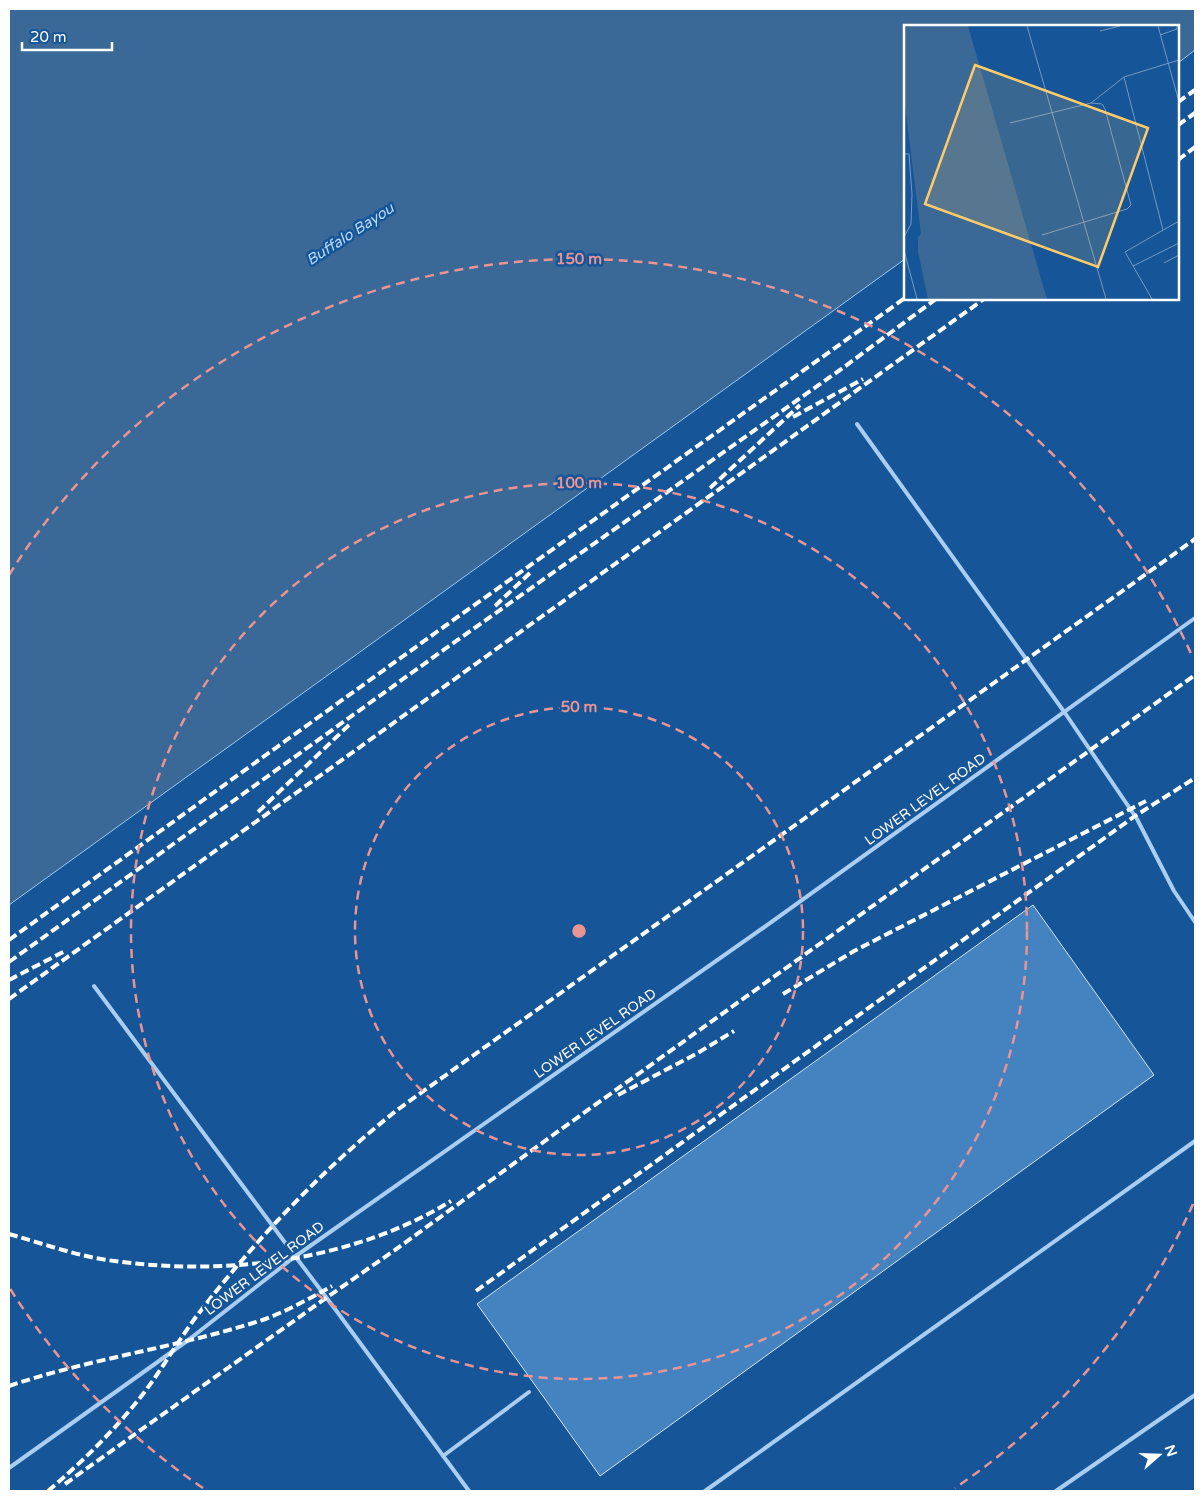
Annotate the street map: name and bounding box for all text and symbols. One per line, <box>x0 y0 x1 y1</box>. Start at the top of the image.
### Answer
scale bar <box>22 20 112 52</box>
inset map <box>904 25 1179 300</box>
text: 20 m <box>30 28 67 46</box>
water label: Buffalo Bayou <box>303 199 398 269</box>
text: 150 m <box>556 250 602 268</box>
text: 100 m <box>556 474 602 492</box>
text: 50 m <box>561 698 597 716</box>
street label: LOWER LEVEL ROAD <box>861 750 989 849</box>
centre of rings <box>570 922 588 940</box>
street label: LOWER LEVEL ROAD <box>531 985 660 1082</box>
street label: LOWER LEVEL ROAD <box>201 1218 328 1319</box>
north arrow <box>1134 1430 1184 1480</box>
text: N <box>1161 1443 1181 1459</box>

